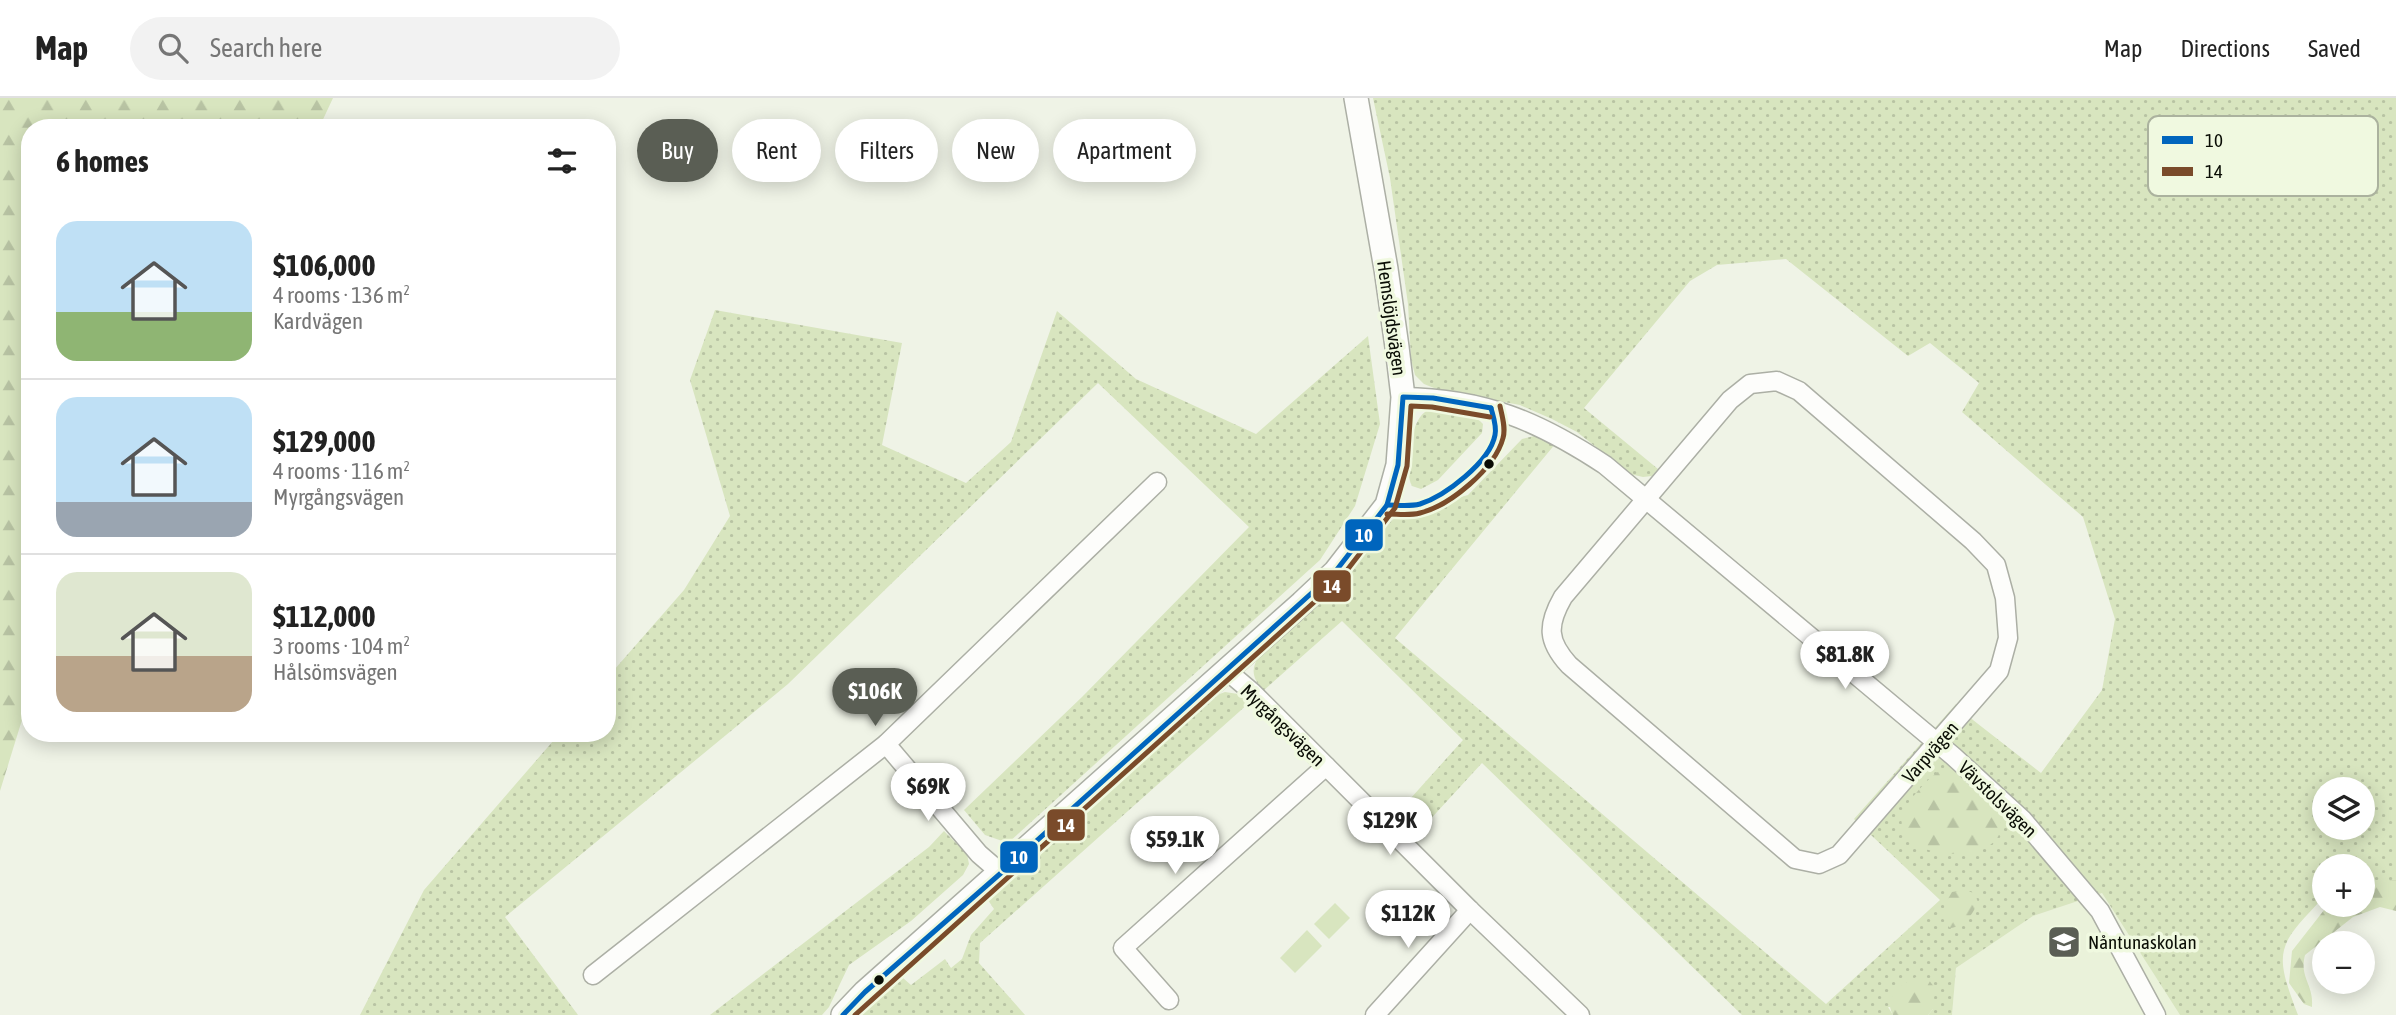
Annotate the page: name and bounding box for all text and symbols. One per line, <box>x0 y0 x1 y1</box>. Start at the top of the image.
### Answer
search box <box>130 17 620 80</box>
text: Map <box>35 29 88 67</box>
icon: search <box>154 29 192 67</box>
text: Search here <box>210 33 322 63</box>
text: Map <box>2104 35 2142 62</box>
text: Directions <box>2180 35 2270 62</box>
text: Saved <box>2308 35 2361 62</box>
legend <box>2148 116 2378 196</box>
chip: Buy <box>637 119 718 182</box>
chip: Rent <box>732 119 821 182</box>
chip: Filters <box>835 119 938 182</box>
chip: New <box>952 119 1039 182</box>
chip: Apartment <box>1053 119 1196 182</box>
text: 10 <box>2205 129 2223 151</box>
icon: filters <box>543 142 581 180</box>
text: 6 homes <box>56 144 149 178</box>
text: 14 <box>2205 160 2223 182</box>
text: $106,000 <box>273 248 376 282</box>
icon: home <box>112 249 196 333</box>
street label: Hemslöjdsvägen <box>1373 259 1411 377</box>
text: 4 rooms · 136 m² <box>273 282 410 308</box>
text: Kardvägen <box>273 308 363 334</box>
text: $129,000 <box>273 424 376 458</box>
icon: home <box>112 425 196 509</box>
unlabelled marker <box>1482 457 1496 471</box>
text: 4 rooms · 116 m² <box>273 458 410 484</box>
text: Myrgångsvägen <box>273 484 404 510</box>
line badge: 10 <box>1344 518 1384 552</box>
text: 10 <box>1355 524 1373 546</box>
line badge: 14 <box>1312 569 1352 603</box>
text: 14 <box>1323 575 1341 597</box>
text: $112,000 <box>273 599 376 633</box>
icon: home <box>112 600 196 684</box>
pin: $81.8K <box>1788 632 1902 691</box>
text: 3 rooms · 104 m² <box>273 633 410 659</box>
text: $81.8K <box>1816 641 1874 667</box>
text: Hålsömsvägen <box>273 659 398 685</box>
pin: $106K <box>826 668 924 728</box>
text: $106K <box>848 678 902 704</box>
street label: Myrgångsvägen <box>1236 679 1330 771</box>
street label: Varpvägen <box>1897 717 1963 787</box>
street label: Vävstolsvägen <box>1954 756 2042 842</box>
pin: $69K <box>887 764 969 823</box>
text: $69K <box>907 773 949 799</box>
map controls <box>2312 777 2375 994</box>
button: layers <box>2312 777 2375 840</box>
pin: $129K <box>1341 798 1439 857</box>
text: $129K <box>1363 807 1417 833</box>
line badge: 14 <box>1046 808 1086 842</box>
text: 14 <box>1057 814 1075 836</box>
pin: $59.1K <box>1118 816 1232 876</box>
text: $59.1K <box>1146 826 1204 852</box>
line badge: 10 <box>999 840 1039 874</box>
text: 10 <box>1010 846 1028 868</box>
button: + <box>2312 854 2375 917</box>
pin: $112K <box>1359 890 1457 950</box>
text: $112K <box>1381 900 1435 926</box>
school or university icon: Nåntunaskolan <box>2045 923 2083 961</box>
place label: Nåntunaskolan <box>2088 931 2197 953</box>
button: − <box>2312 931 2375 994</box>
unlabelled marker <box>872 973 886 987</box>

